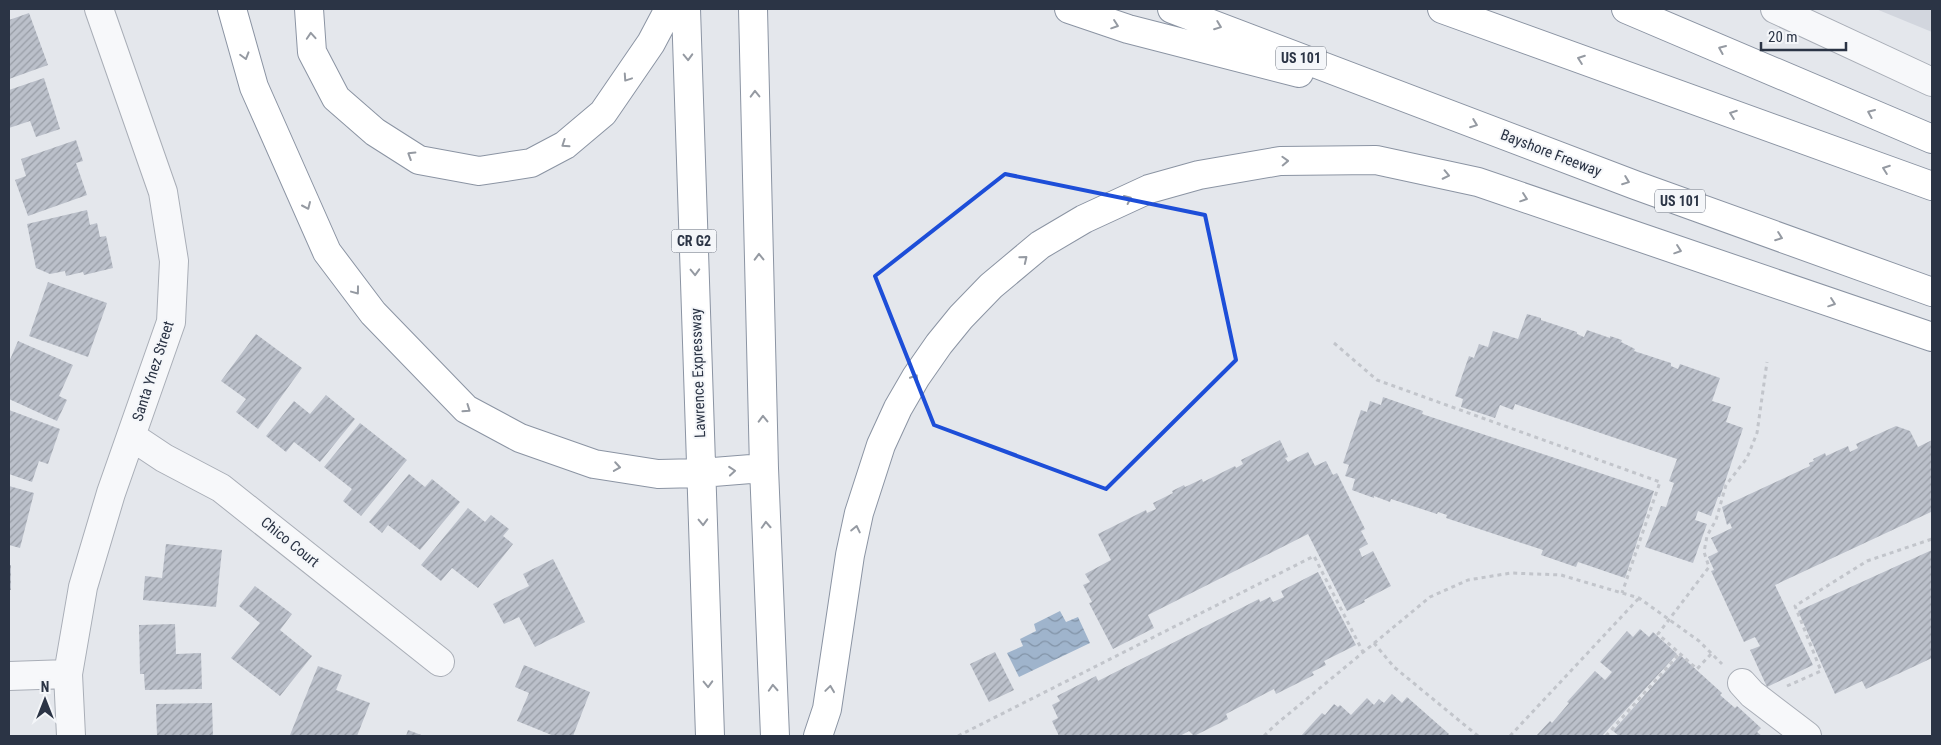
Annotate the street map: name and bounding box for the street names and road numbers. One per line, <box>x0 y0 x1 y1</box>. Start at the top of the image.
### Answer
road number: US 101 <box>1276 46 1326 70</box>
street label: Bayshore Freeway <box>1498 125 1604 181</box>
road number: US 101 <box>1655 190 1705 212</box>
road number: CR G2 <box>672 230 716 252</box>
street label: Lawrence Expressway <box>687 308 709 438</box>
street label: Santa Ynez Street <box>128 319 178 423</box>
street label: Chico Court <box>257 513 323 571</box>

